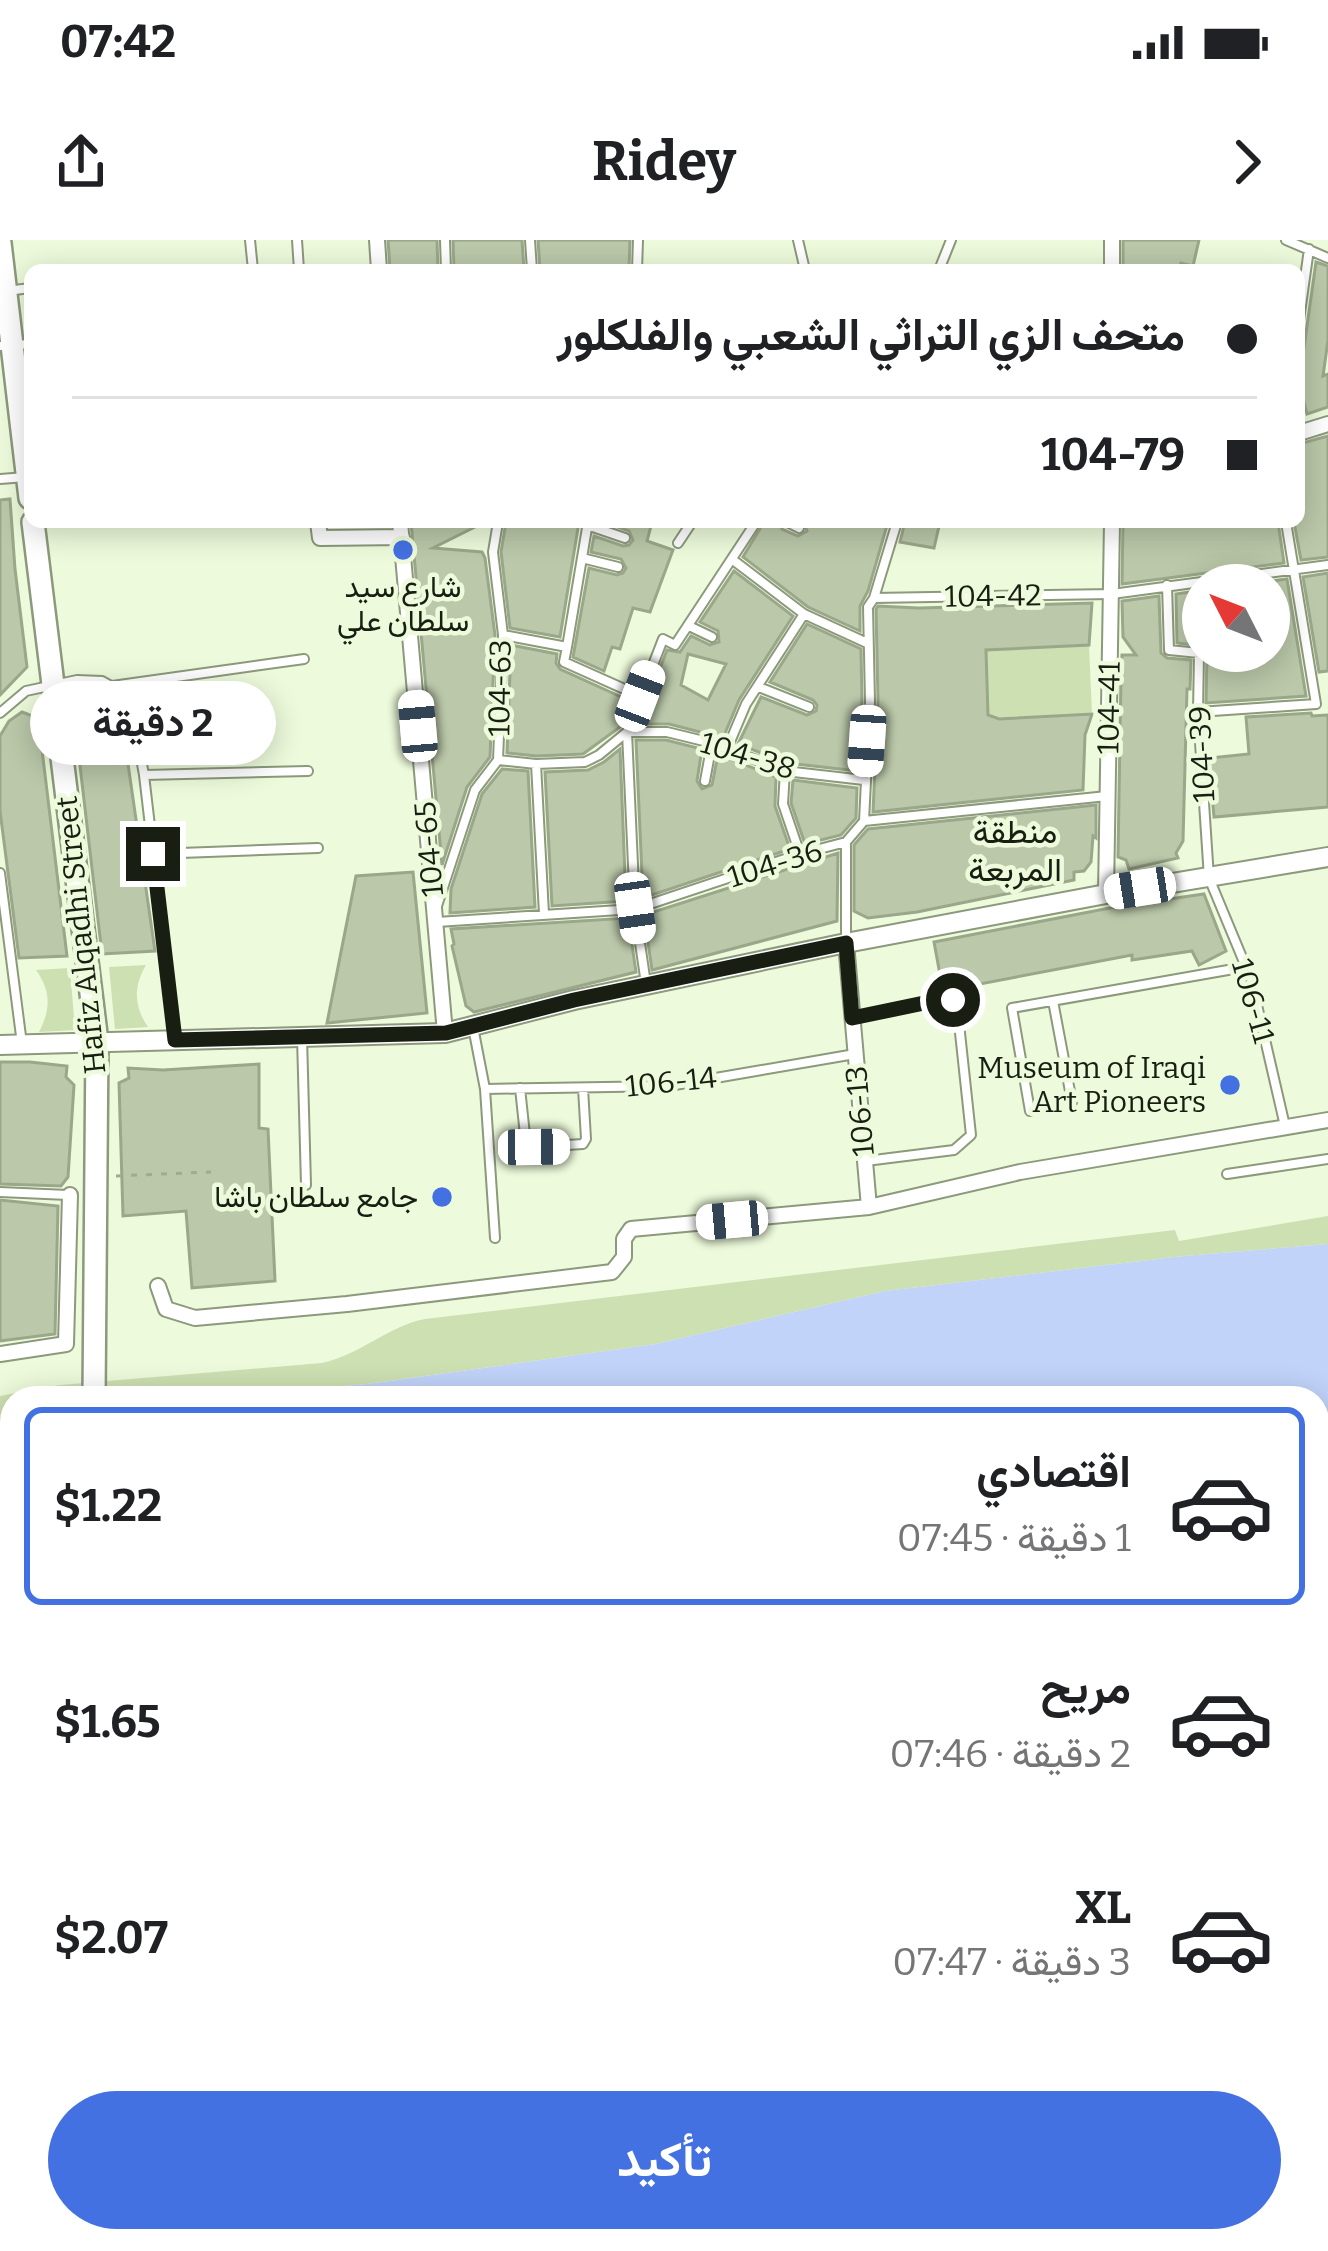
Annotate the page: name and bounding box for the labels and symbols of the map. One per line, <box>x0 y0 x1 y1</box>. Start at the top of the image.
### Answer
marker: شارع سيد سلطان علي <box>390 537 416 563</box>
north arrow <box>1182 564 1290 672</box>
place label: شارع سيد سلطان علي <box>337 569 469 645</box>
street label: 104-42 <box>944 577 1042 615</box>
street label: 104-63 <box>481 639 519 737</box>
car <box>610 656 670 736</box>
street label: 104-41 <box>1090 661 1128 755</box>
callout: 2 دقيقة <box>30 680 276 764</box>
car <box>397 689 439 763</box>
car <box>847 704 887 778</box>
street label: 104-39 <box>1181 705 1223 803</box>
street label: 104-38 <box>696 725 800 787</box>
street label: Hafiz Alqadhi Street <box>48 794 113 1076</box>
street label: 104-65 <box>407 800 451 898</box>
district label: منطقة المربعة <box>968 812 1062 890</box>
route end <box>126 827 180 881</box>
street label: 104-36 <box>723 833 827 895</box>
car <box>1102 865 1178 911</box>
car <box>612 870 658 946</box>
street label: 106-11 <box>1224 955 1282 1047</box>
route start <box>926 973 980 1027</box>
place label: Museum of Iraqi Art Pioneers <box>977 1050 1206 1120</box>
street label: 106-14 <box>624 1059 719 1105</box>
street label: 106-13 <box>838 1064 882 1158</box>
marker: Museum of Iraqi Art Pioneers <box>1217 1072 1243 1098</box>
car <box>498 1128 570 1166</box>
place label: جامع سلطان باشا <box>214 1179 418 1217</box>
marker: جامع سلطان باشا <box>429 1184 455 1210</box>
car <box>695 1199 769 1241</box>

